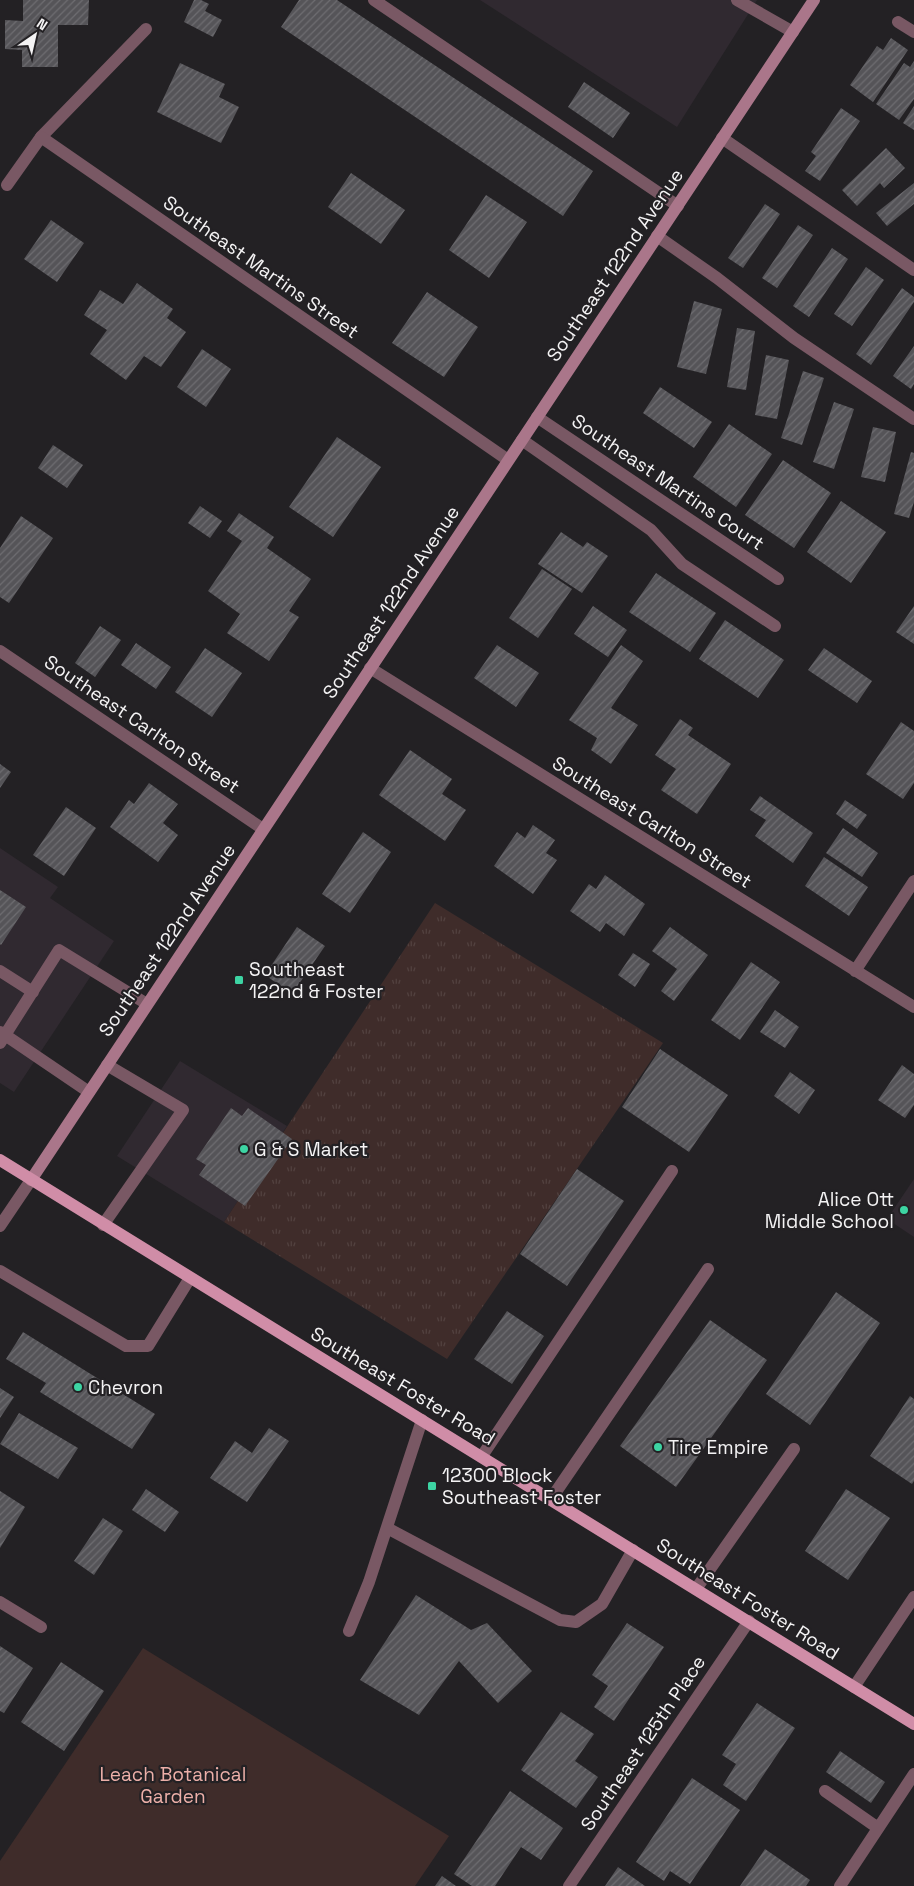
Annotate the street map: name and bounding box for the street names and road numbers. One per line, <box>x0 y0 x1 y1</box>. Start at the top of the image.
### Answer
street label: Southeast 122nd Avenue <box>541 164 689 366</box>
street label: Southeast Martins Street <box>158 190 364 344</box>
street label: Southeast Martins Court <box>567 408 769 556</box>
street label: Southeast 122nd Avenue <box>317 501 465 703</box>
street label: Southeast Carlton Street <box>39 649 245 799</box>
street label: Southeast Carlton Street <box>548 750 756 894</box>
street label: Southeast 122nd Avenue <box>93 839 241 1041</box>
street label: Southeast Foster Road <box>306 1321 500 1451</box>
street label: Southeast Foster Road <box>652 1533 844 1665</box>
street label: Southeast 125th Place <box>575 1650 711 1836</box>

